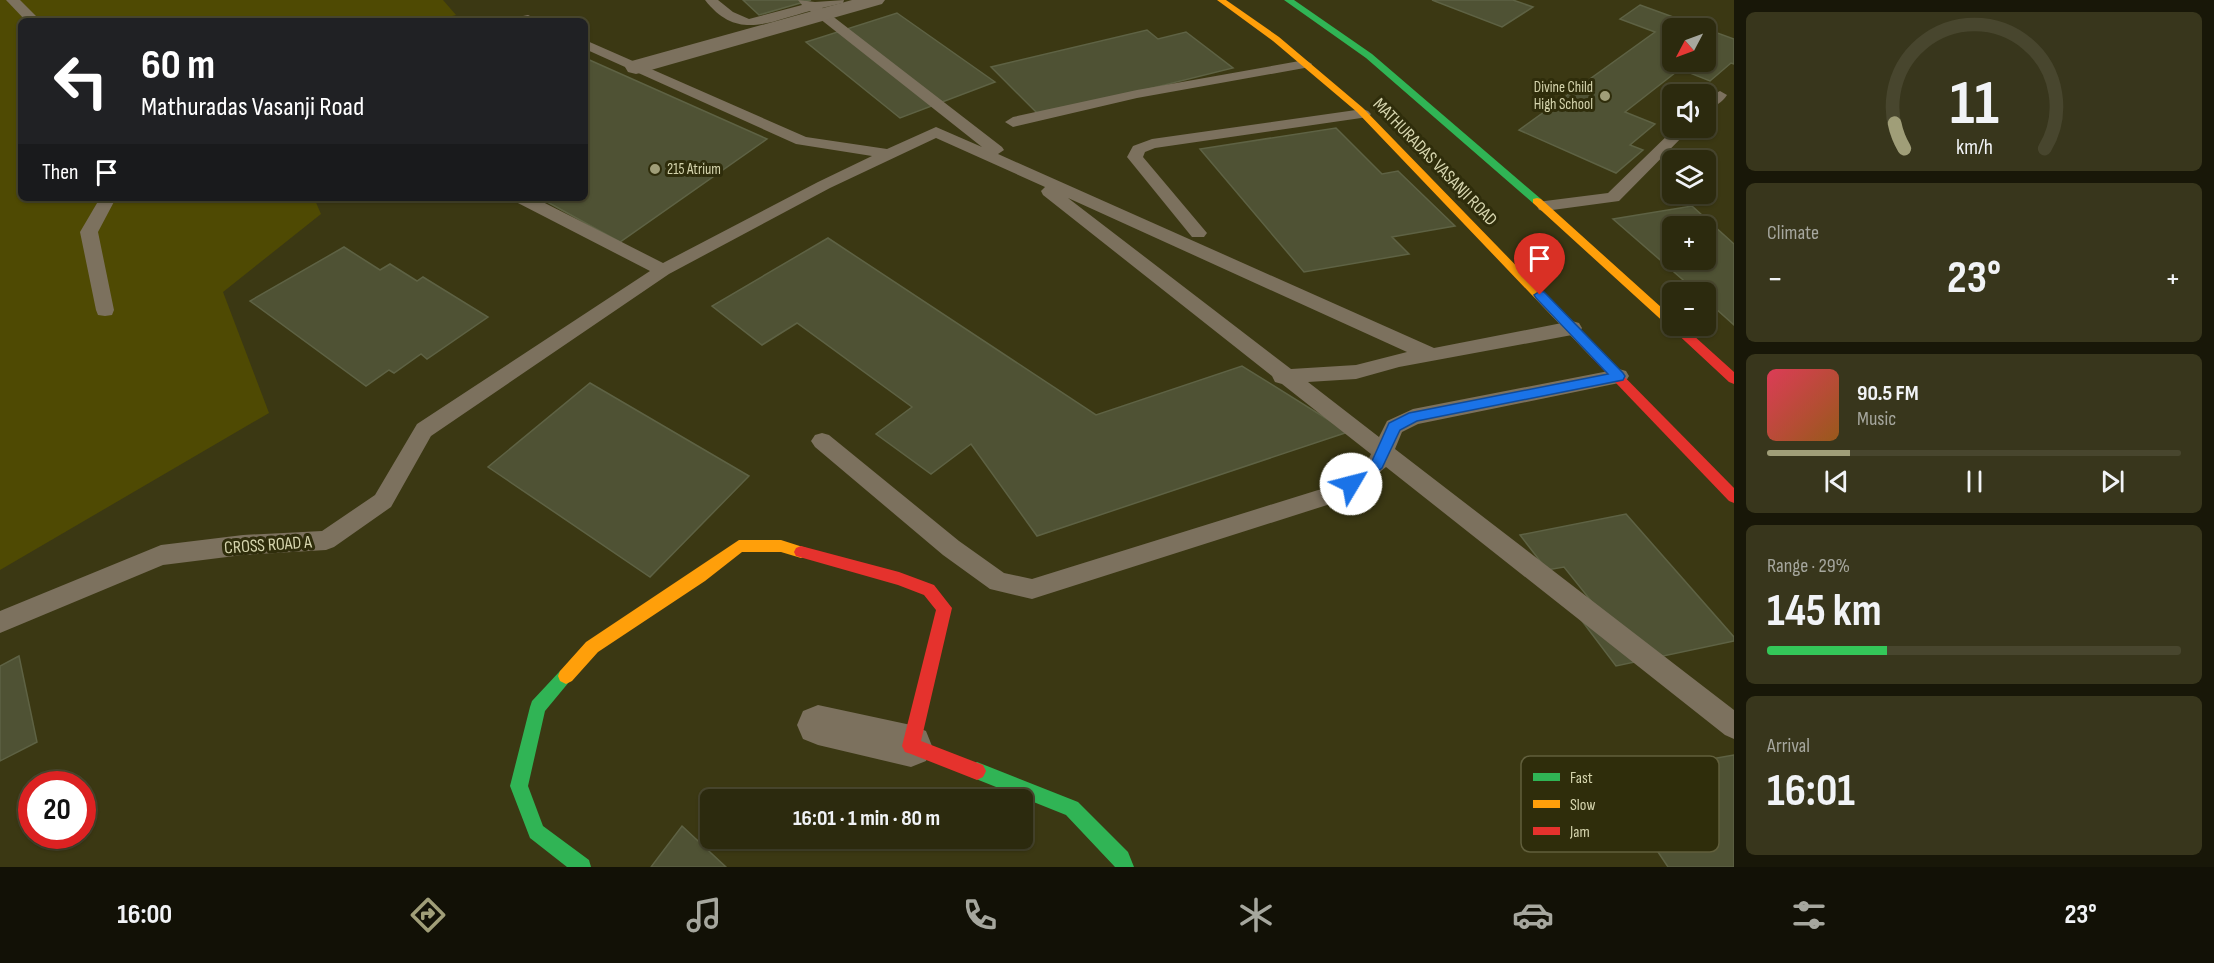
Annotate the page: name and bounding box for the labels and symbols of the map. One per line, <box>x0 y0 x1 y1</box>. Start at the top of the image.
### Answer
north arrow <box>1662 18 1716 72</box>
place label: Divine Child High School <box>1534 78 1593 114</box>
marker: Divine Child High School <box>1598 89 1612 103</box>
street label: MATHURADAS VASANJI ROAD <box>1369 94 1501 230</box>
place label: 215 Atrium <box>667 160 721 179</box>
marker: 215 Atrium <box>648 162 662 176</box>
pin <box>1514 233 1565 295</box>
position arrow <box>1319 452 1383 516</box>
street label: CROSS ROAD A <box>223 531 313 559</box>
legend <box>1521 756 1719 852</box>
text: Fast <box>1570 769 1593 788</box>
speed limit sign: 20 <box>18 771 96 849</box>
text: Slow <box>1570 796 1595 815</box>
text: Jam <box>1569 823 1590 842</box>

